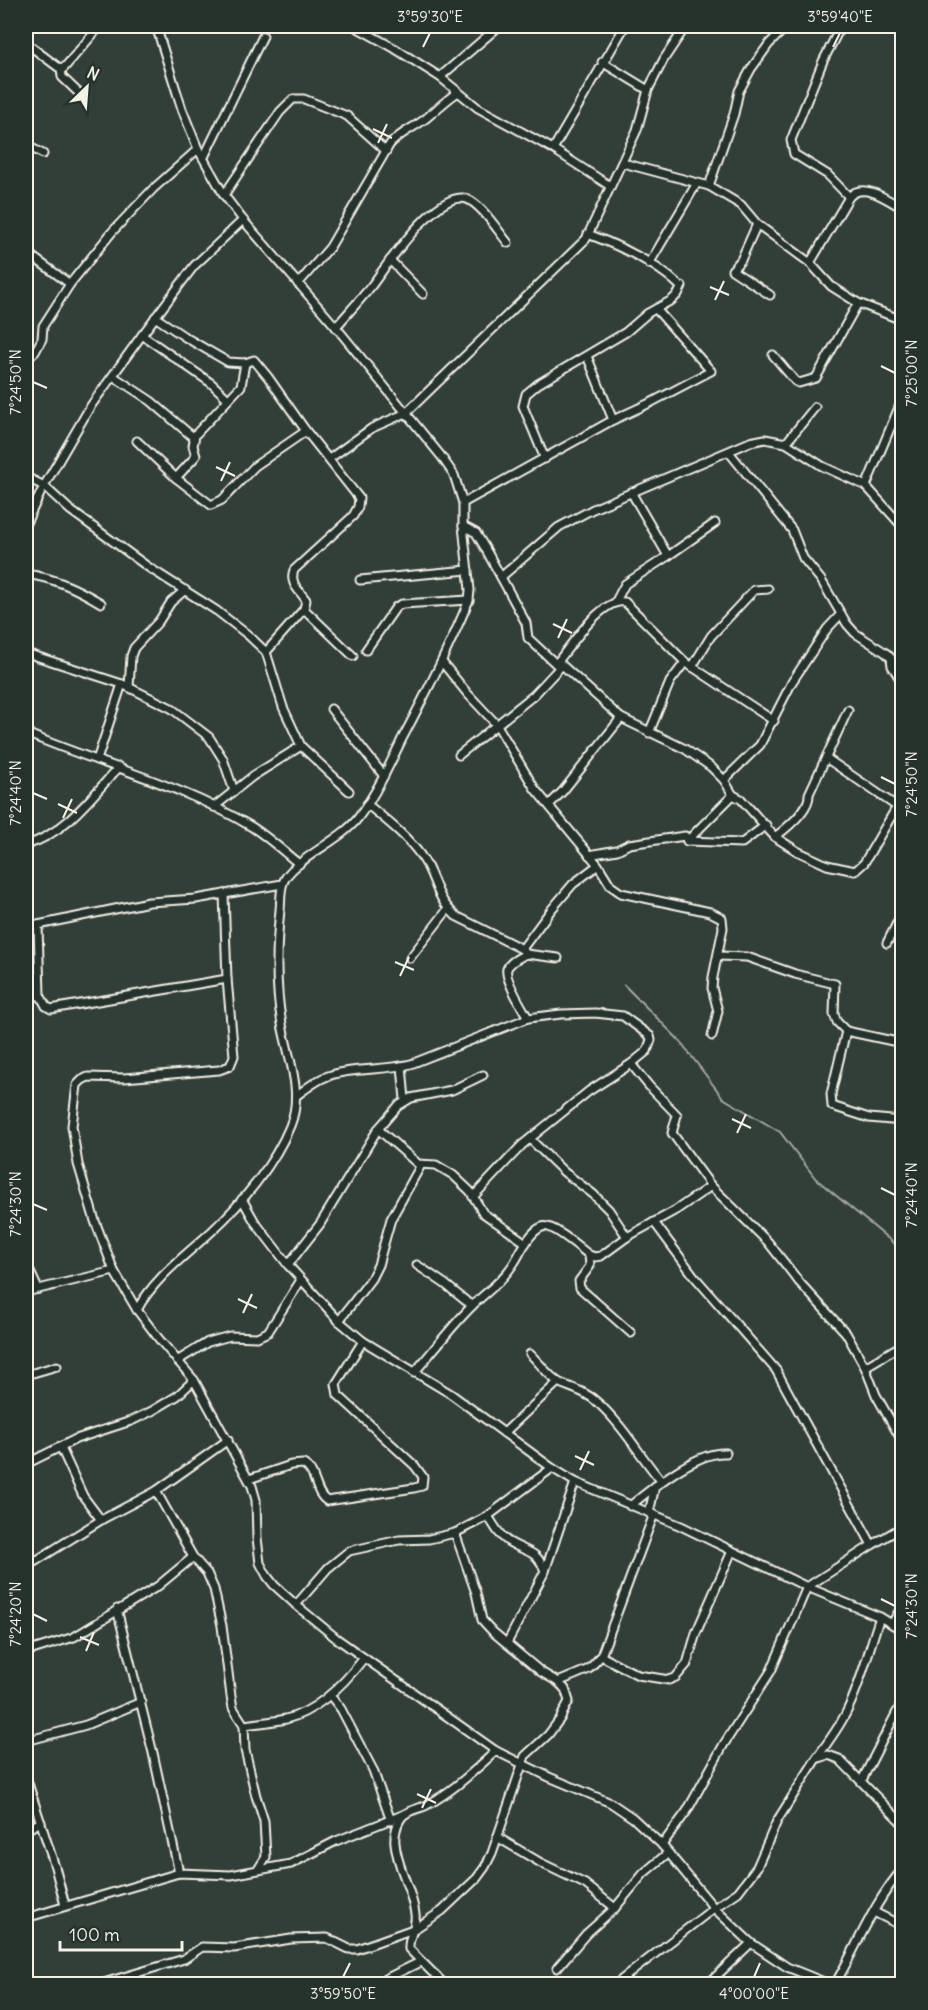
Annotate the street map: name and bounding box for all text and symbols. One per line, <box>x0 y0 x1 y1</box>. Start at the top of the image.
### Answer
text: 3°59'30"E <box>397 7 463 26</box>
text: 3°59'40"E <box>807 7 873 26</box>
north arrow <box>57 57 117 117</box>
text: N <box>84 62 103 85</box>
text: 7°25'00"N <box>902 339 921 407</box>
text: 7°24'50"N <box>6 349 25 415</box>
text: 7°24'50"N <box>902 751 921 817</box>
text: 7°24'40"N <box>6 760 25 826</box>
text: 7°24'40"N <box>902 1162 921 1228</box>
text: 7°24'30"N <box>6 1171 25 1237</box>
text: 7°24'30"N <box>902 1573 921 1639</box>
text: 7°24'20"N <box>6 1581 25 1647</box>
scale bar <box>60 1914 182 1952</box>
text: 100 m <box>69 1923 120 1946</box>
text: 3°59'50"E <box>310 1984 376 2003</box>
text: 4°00'00"E <box>719 1984 789 2003</box>

